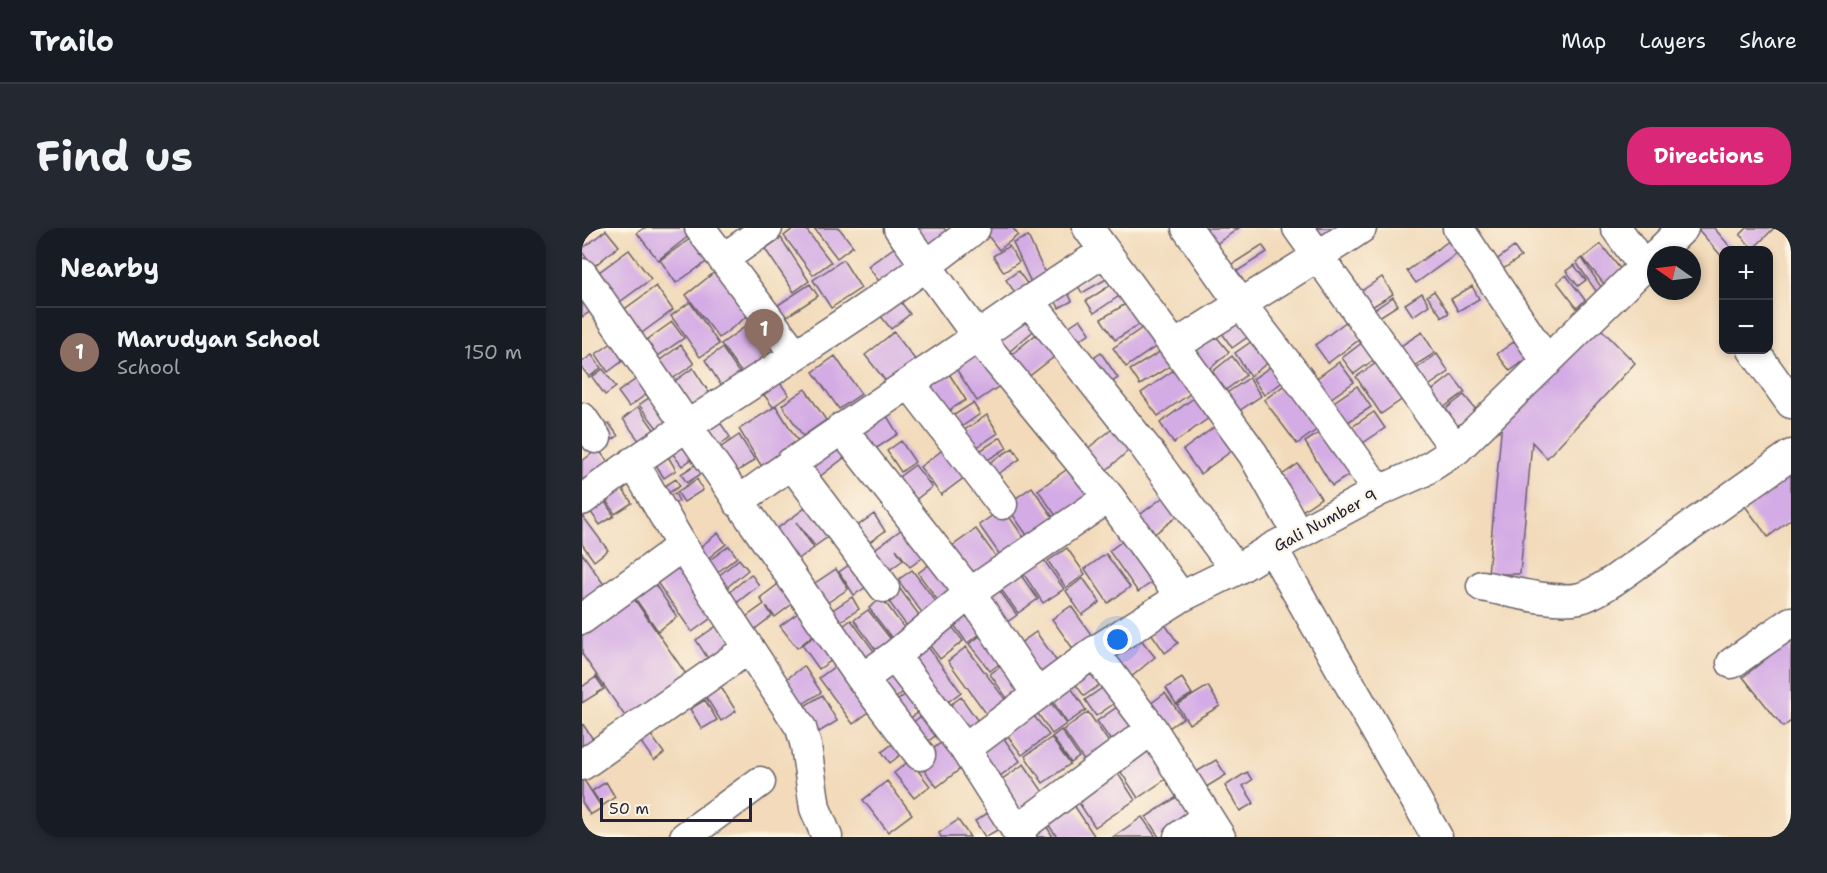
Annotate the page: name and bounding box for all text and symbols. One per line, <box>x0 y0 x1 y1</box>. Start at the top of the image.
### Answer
text: Trailo <box>30 22 114 60</box>
text: Map <box>1561 27 1606 55</box>
text: Layers <box>1639 27 1706 55</box>
text: Share <box>1739 27 1797 55</box>
button: Directions <box>1627 127 1791 185</box>
text: Find us <box>36 128 193 184</box>
north arrow <box>1647 246 1701 300</box>
map controls <box>1719 246 1773 354</box>
button: + <box>1719 246 1773 300</box>
text: Nearby <box>60 250 159 285</box>
button: − <box>1719 300 1773 354</box>
pin: 1 <box>744 310 783 359</box>
text: Marudyan School <box>117 325 320 354</box>
text: 1 <box>75 339 84 365</box>
text: 150 m <box>464 339 522 365</box>
text: School <box>117 354 180 380</box>
street label: Gali Number 9 <box>1270 484 1381 556</box>
your location <box>1103 625 1132 654</box>
scale bar <box>600 795 752 822</box>
text: 50 m <box>609 798 649 819</box>

